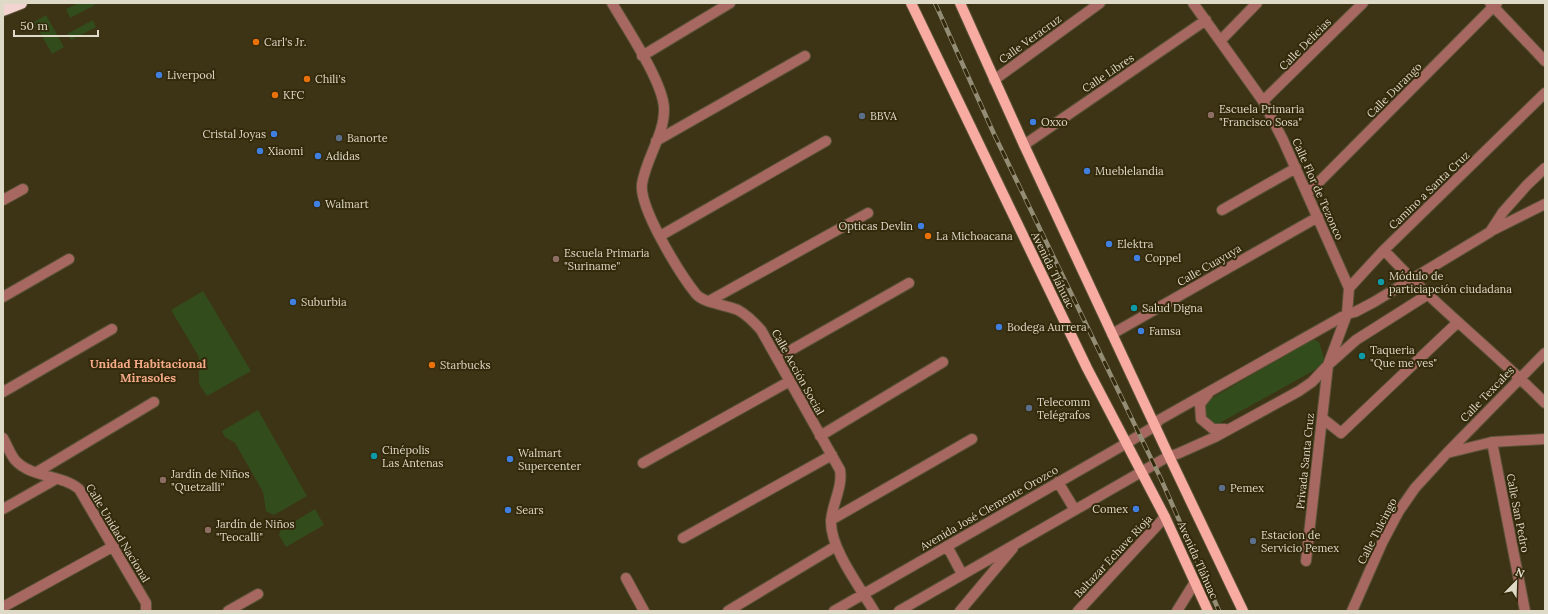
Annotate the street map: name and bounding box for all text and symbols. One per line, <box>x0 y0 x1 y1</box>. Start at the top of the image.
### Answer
street label: Calle Veracruz <box>996 11 1064 66</box>
scale bar <box>14 12 98 38</box>
street label: Calle Delicias <box>1276 15 1334 73</box>
text: 50 m <box>20 18 48 33</box>
place label: Carl's Jr. <box>264 35 306 49</box>
marker: Carl's Jr. <box>251 37 261 47</box>
street label: Calle Libres <box>1079 50 1137 96</box>
street label: Calle Durango <box>1363 59 1425 121</box>
place label: Liverpool <box>167 68 215 82</box>
marker: Liverpool <box>154 70 164 80</box>
place label: Chili's <box>315 72 346 86</box>
marker: Chili's <box>302 74 312 84</box>
place label: KFC <box>283 88 304 102</box>
marker: KFC <box>270 90 280 100</box>
place label: Escuela Primaria "Francisco Sosa" <box>1219 102 1305 129</box>
place label: BBVA <box>870 109 898 123</box>
marker: Escuela Primaria "Francisco Sosa" <box>1206 110 1216 120</box>
marker: BBVA <box>857 111 867 121</box>
place label: Oxxo <box>1041 115 1068 129</box>
marker: Oxxo <box>1028 117 1038 127</box>
place label: Cristal Joyas <box>203 127 266 141</box>
marker: Cristal Joyas <box>269 129 279 139</box>
place label: Banorte <box>347 131 388 145</box>
marker: Banorte <box>334 133 344 143</box>
street label: Calle Flor de Tezonco <box>1289 136 1347 242</box>
place label: Xiaomi <box>268 144 303 158</box>
marker: Xiaomi <box>255 146 265 156</box>
street label: Camino a Santa Cruz <box>1386 148 1473 232</box>
place label: Adidas <box>325 149 360 163</box>
marker: Adidas <box>313 151 323 161</box>
place label: Mueblelandia <box>1095 164 1164 178</box>
marker: Mueblelandia <box>1082 166 1092 176</box>
place label: Walmart <box>325 197 370 211</box>
marker: Walmart <box>312 199 322 209</box>
place label: Opticas Devlin <box>838 219 913 233</box>
marker: Opticas Devlin <box>916 221 926 231</box>
place label: La Michoacana <box>936 229 1013 243</box>
street label: Avenida Tláhuac <box>1028 229 1078 311</box>
marker: La Michoacana <box>923 231 933 241</box>
place label: Elektra <box>1117 237 1154 251</box>
marker: Elektra <box>1104 239 1114 249</box>
street label: Calle Cuayuya <box>1174 241 1244 289</box>
place label: Escuela Primaria "Suriname" <box>564 246 650 273</box>
place label: Coppel <box>1145 251 1181 265</box>
marker: Coppel <box>1132 253 1142 263</box>
marker: Escuela Primaria "Suriname" <box>551 254 561 264</box>
place label: Módulo de particiapción ciudadana <box>1389 269 1512 296</box>
marker: Módulo de particiapción ciudadana <box>1376 277 1386 287</box>
place label: Suburbia <box>301 295 347 309</box>
marker: Suburbia <box>288 297 298 307</box>
place label: Salud Digna <box>1142 301 1203 315</box>
marker: Salud Digna <box>1129 303 1139 313</box>
place label: Bodega Aurrera <box>1007 320 1087 334</box>
marker: Bodega Aurrera <box>994 322 1004 332</box>
place label: Famsa <box>1149 324 1181 338</box>
marker: Famsa <box>1136 326 1146 336</box>
street label: Calle Acción Social <box>769 327 827 417</box>
place label: Taqueria "Que me ves" <box>1370 343 1437 370</box>
marker: Taqueria "Que me ves" <box>1357 351 1367 361</box>
district label: Unidad Habitacional Mirasoles <box>90 356 207 385</box>
place label: Starbucks <box>440 358 491 372</box>
marker: Starbucks <box>427 360 437 370</box>
street label: Calle Texcales <box>1457 363 1517 425</box>
place label: Telecomm Telégrafos <box>1037 395 1090 422</box>
marker: Telecomm Telégrafos <box>1024 403 1034 413</box>
street label: Privada Santa Cruz <box>1293 412 1317 510</box>
place label: Cinépolis Las Antenas <box>382 443 443 470</box>
place label: Walmart Supercenter <box>518 446 582 473</box>
marker: Cinépolis Las Antenas <box>369 451 379 461</box>
marker: Walmart Supercenter <box>505 454 515 464</box>
street label: Avenida José Clemente Orozco <box>917 463 1061 554</box>
place label: Jardín de Niños "Quetzalli" <box>170 467 250 494</box>
street label: Calle San Pedro <box>1504 472 1532 554</box>
marker: Jardín de Niños "Quetzalli" <box>158 475 168 485</box>
street label: Calle Unidad Nacional <box>83 481 153 585</box>
place label: Pemex <box>1230 481 1264 495</box>
marker: Pemex <box>1217 483 1227 493</box>
street label: Calle Tulcingo <box>1354 495 1400 567</box>
place label: Comex <box>1092 502 1128 516</box>
place label: Sears <box>516 503 544 517</box>
marker: Comex <box>1131 504 1141 514</box>
marker: Sears <box>503 505 513 515</box>
street label: Baltazar Echave Rioja <box>1071 511 1155 600</box>
place label: Jardín de Niños "Teocalli" <box>215 517 295 544</box>
street label: Avenida Tláhuac <box>1174 518 1221 601</box>
marker: Jardín de Niños "Teocalli" <box>203 525 213 535</box>
place label: Estacion de Servicio Pemex <box>1261 528 1339 555</box>
marker: Estacion de Servicio Pemex <box>1248 536 1258 546</box>
north arrow <box>1496 562 1536 602</box>
text: N <box>1513 565 1527 581</box>

